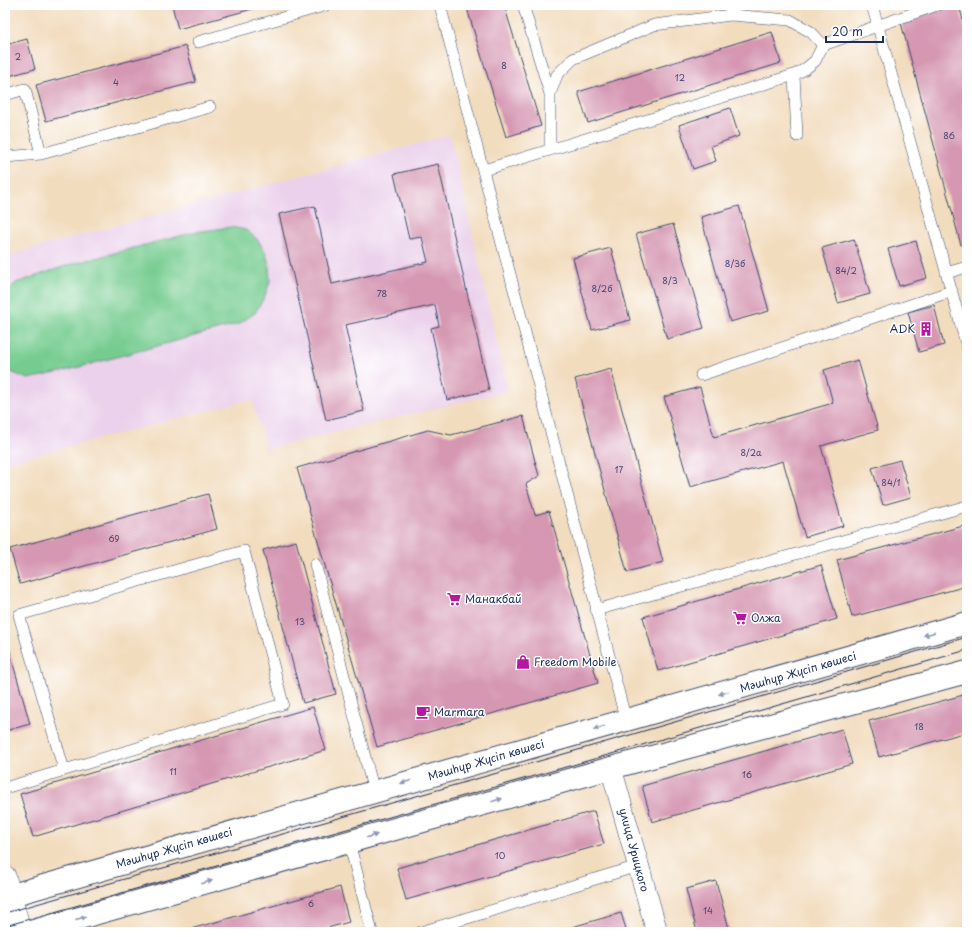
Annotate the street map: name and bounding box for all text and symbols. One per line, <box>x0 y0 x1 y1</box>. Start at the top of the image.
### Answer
scale bar <box>826 18 883 44</box>
text: 20 m <box>832 22 863 40</box>
house number: 2 <box>15 49 21 63</box>
house number: 8 <box>501 58 507 72</box>
house number: 12 <box>675 70 685 84</box>
house number: 4 <box>113 75 119 89</box>
house number: 86 <box>943 128 955 142</box>
house number: 8/3б <box>725 256 746 270</box>
house number: 84/2 <box>835 263 857 277</box>
house number: 8/3 <box>662 273 678 287</box>
house number: 8/2б <box>592 281 613 295</box>
house number: 78 <box>377 286 387 300</box>
place label: ADK <box>890 320 915 337</box>
building icon: ADK <box>918 321 934 337</box>
house number: 8/2а <box>740 445 762 459</box>
house number: 17 <box>615 462 624 476</box>
house number: 84/1 <box>881 475 901 489</box>
house number: 69 <box>108 531 120 545</box>
place label: Манакбай <box>465 590 521 607</box>
supermarket icon: Манакбай <box>446 591 462 607</box>
place label: Олжа <box>751 609 781 626</box>
supermarket icon: Олжа <box>732 610 748 626</box>
house number: 13 <box>295 614 305 628</box>
one-way arrow <box>923 631 935 637</box>
street label: Мәшһүр Жүсіп көшесі <box>738 647 858 696</box>
place label: Freedom Mobile <box>534 653 617 670</box>
shop icon: Freedom Mobile <box>515 654 531 670</box>
one-way arrow <box>717 690 729 696</box>
place label: Marmara <box>434 703 485 720</box>
cafe icon: Marmara <box>415 704 431 720</box>
house number: 18 <box>914 719 924 733</box>
one-way arrow <box>592 725 604 731</box>
street label: Мәшһүр Жүсіп көшесі <box>426 735 546 784</box>
house number: 11 <box>169 764 177 778</box>
house number: 16 <box>742 767 752 781</box>
one-way arrow <box>400 780 412 786</box>
one-way arrow <box>492 797 504 803</box>
street label: улица Урицкого <box>615 806 654 894</box>
street label: Мәшһүр Жүсіп көшесі <box>114 823 234 872</box>
one-way arrow <box>366 833 378 839</box>
house number: 10 <box>495 848 506 862</box>
one-way arrow <box>201 879 213 885</box>
house number: 6 <box>308 896 314 910</box>
house number: 14 <box>703 903 713 917</box>
one-way arrow <box>76 915 88 921</box>

